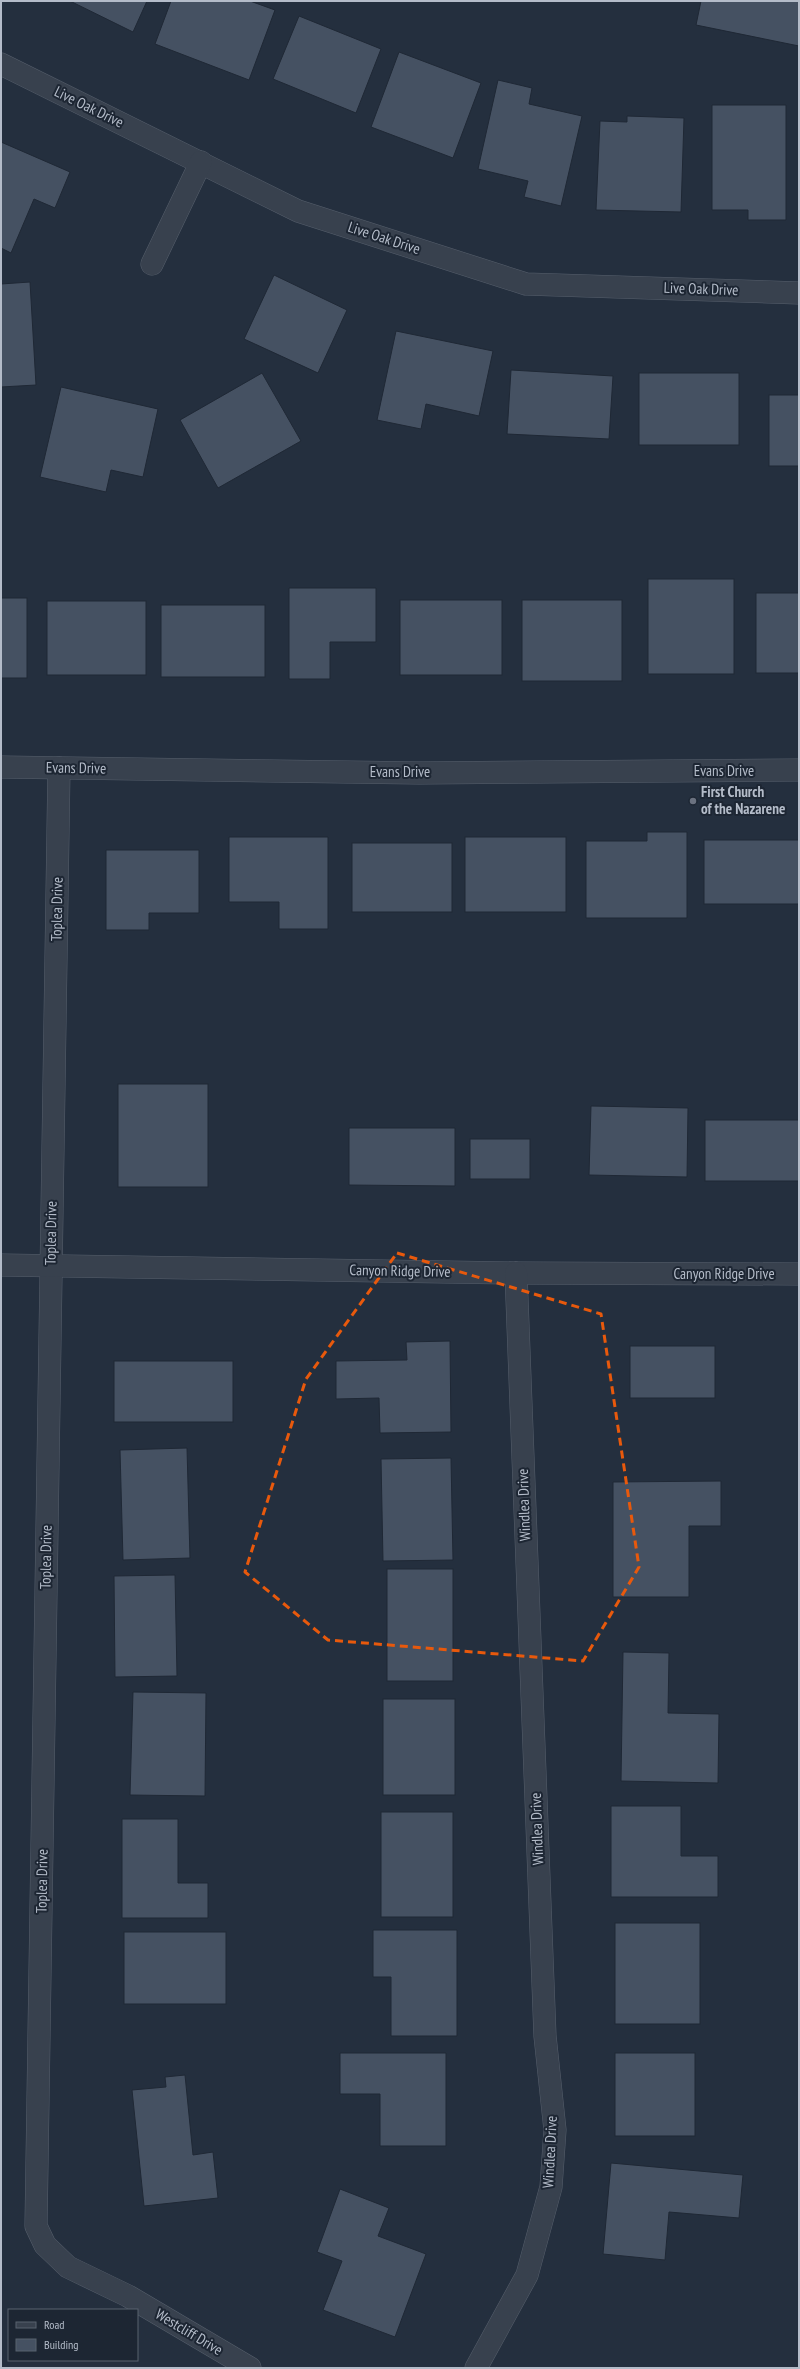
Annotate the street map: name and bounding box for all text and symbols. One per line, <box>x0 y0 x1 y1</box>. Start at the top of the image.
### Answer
street label: Live Oak Drive <box>51 82 127 131</box>
street label: Live Oak Drive <box>346 217 423 258</box>
street label: Live Oak Drive <box>663 278 739 299</box>
street label: Evans Drive <box>46 757 106 778</box>
street label: Evans Drive <box>694 761 754 780</box>
street label: Evans Drive <box>370 762 430 781</box>
place label: First Church of the Nazarene <box>701 782 785 818</box>
marker: First Church of the Nazarene <box>688 796 698 806</box>
street label: Toplea Drive <box>46 877 67 941</box>
street label: Toplea Drive <box>40 1201 61 1265</box>
street label: Canyon Ridge Drive <box>349 1260 451 1281</box>
street label: Canyon Ridge Drive <box>673 1264 775 1283</box>
street label: Windlea Drive <box>513 1468 534 1542</box>
street label: Toplea Drive <box>35 1525 56 1589</box>
street label: Windlea Drive <box>526 1792 547 1866</box>
street label: Toplea Drive <box>31 1849 52 1913</box>
street label: Windlea Drive <box>538 2115 561 2189</box>
street label: Westcliff Drive <box>152 2304 226 2359</box>
legend <box>8 2309 138 2361</box>
text: Road <box>44 2317 64 2332</box>
text: Building <box>44 2337 79 2352</box>

